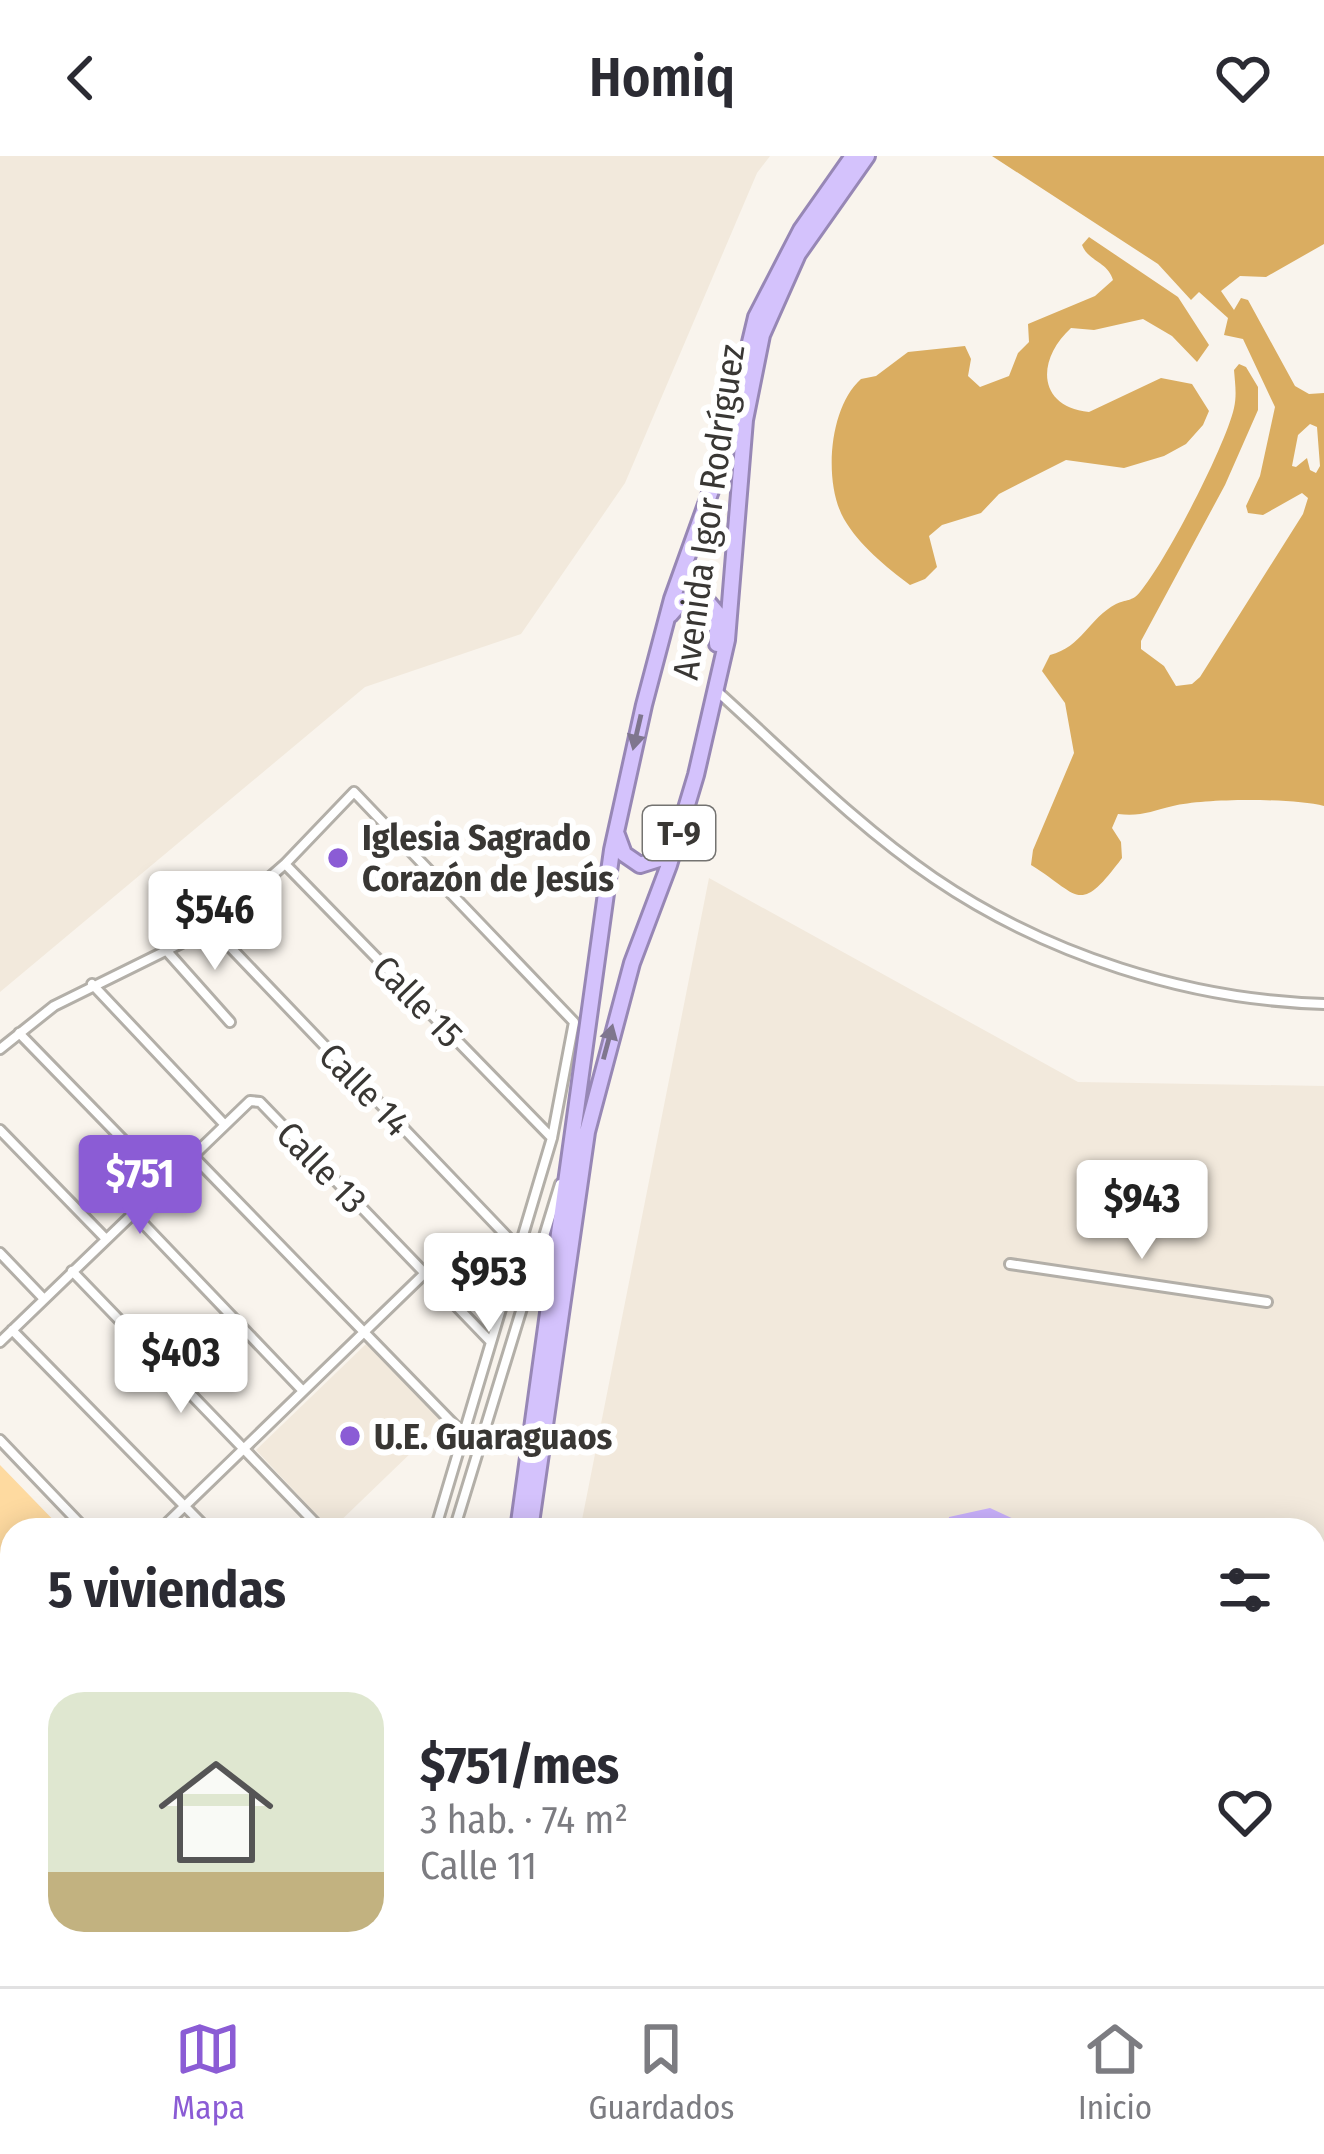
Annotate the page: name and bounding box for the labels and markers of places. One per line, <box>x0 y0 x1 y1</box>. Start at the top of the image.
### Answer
place label: Iglesia Sagrado Corazón de Jesús <box>362 816 614 901</box>
marker: Iglesia Sagrado Corazón de Jesús <box>325 845 351 871</box>
pin: $546 <box>144 871 286 973</box>
pin: $751 <box>69 1135 211 1237</box>
pin: $943 <box>1071 1160 1213 1262</box>
pin: $953 <box>418 1233 560 1335</box>
pin: $403 <box>110 1314 252 1416</box>
place label: U.E. Guaraguaos <box>374 1415 613 1459</box>
marker: U.E. Guaraguaos <box>337 1423 363 1449</box>

